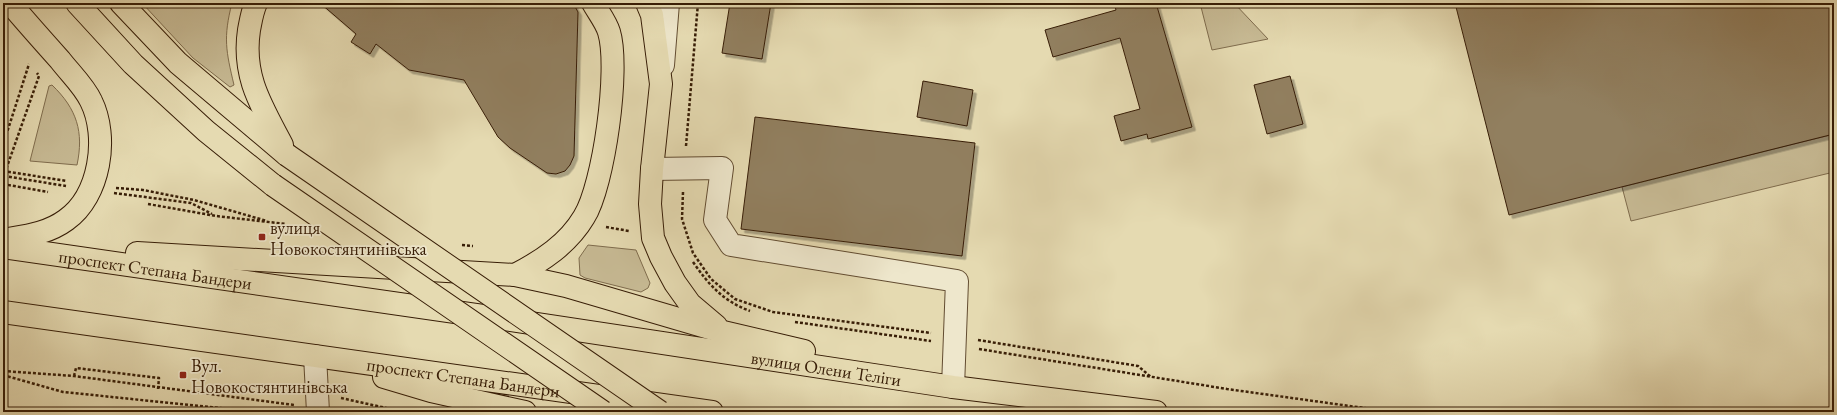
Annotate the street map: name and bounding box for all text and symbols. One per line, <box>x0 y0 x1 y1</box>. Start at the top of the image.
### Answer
place label: вулиця Новокостянтинівська <box>270 216 428 260</box>
marker: вулиця Новокостянтинівська <box>257 232 267 242</box>
street label: проспект Степана Бандери <box>57 244 254 294</box>
street label: вулиця Олени Теліги <box>749 345 903 391</box>
street label: проспект Степана Бандери <box>365 352 562 402</box>
place label: Вул. Новокостянтинівська <box>191 354 349 398</box>
marker: Вул. Новокостянтинівська <box>178 370 188 380</box>

